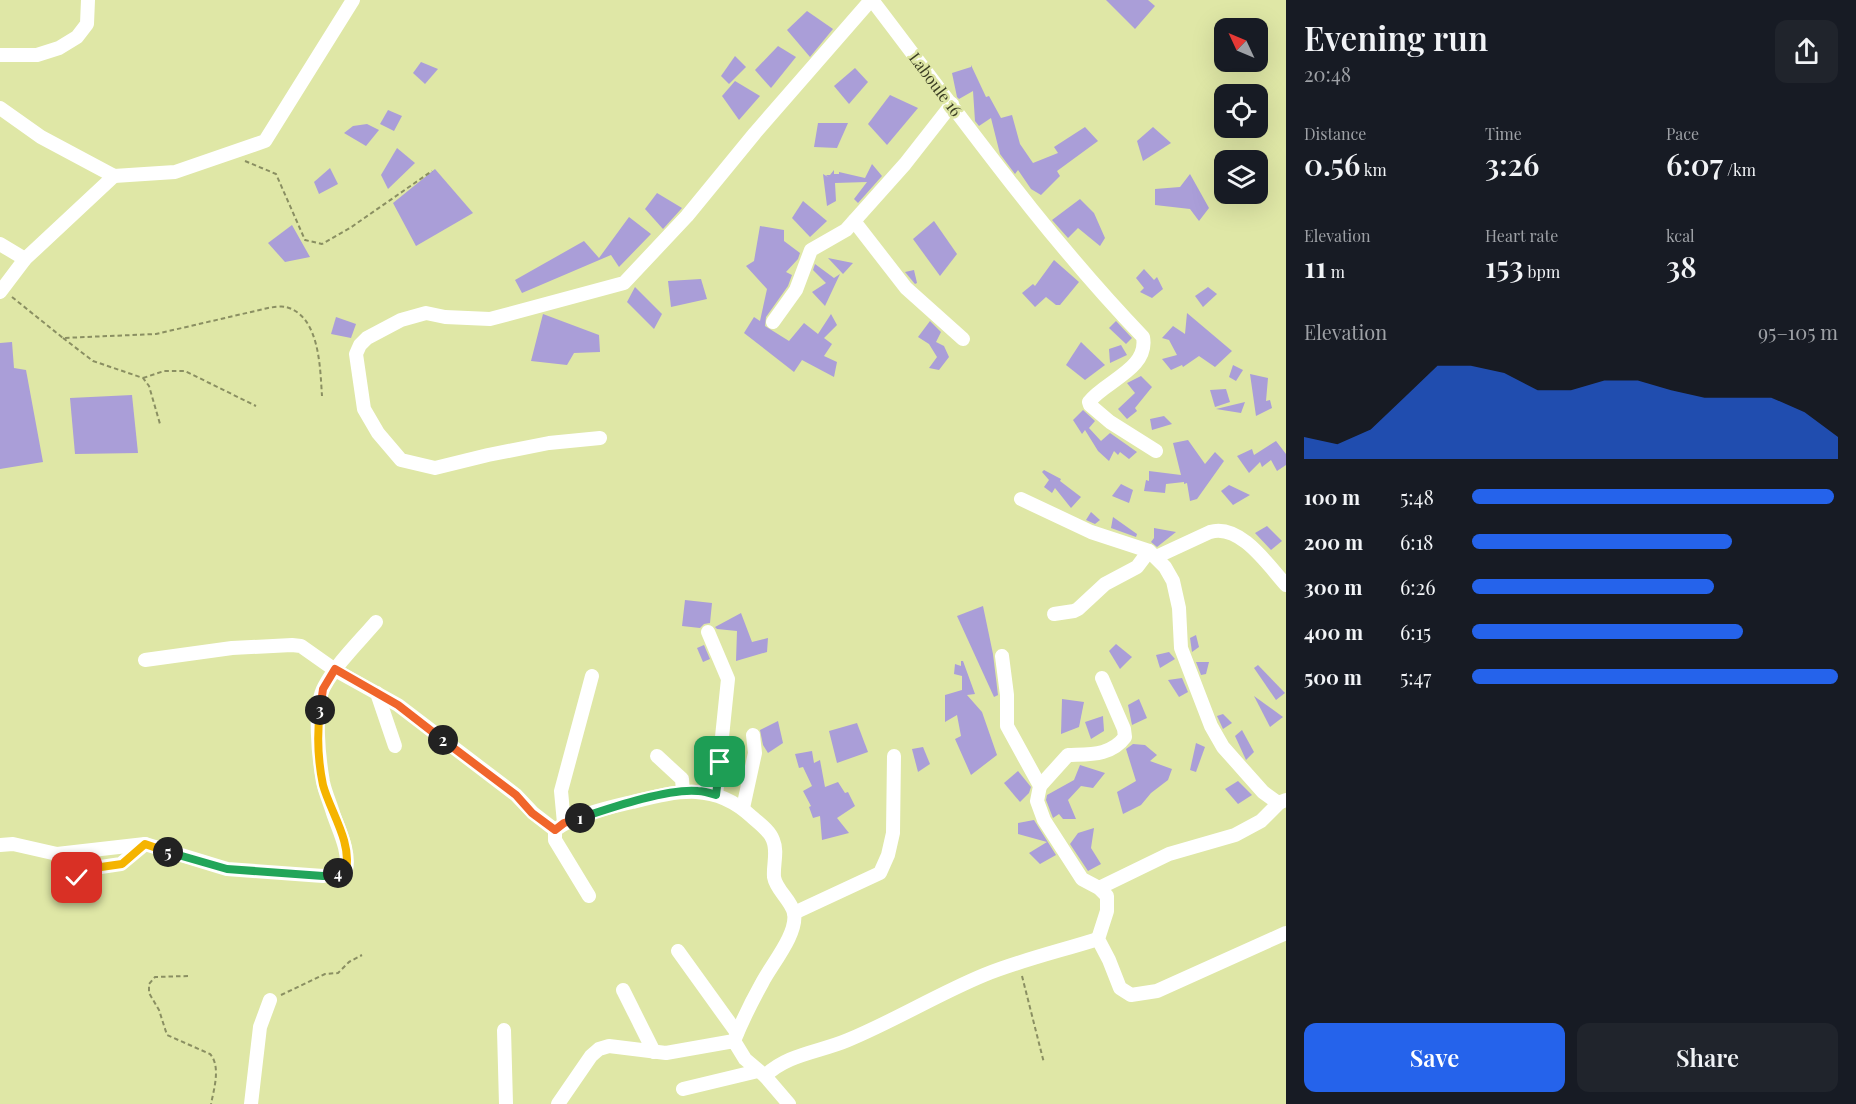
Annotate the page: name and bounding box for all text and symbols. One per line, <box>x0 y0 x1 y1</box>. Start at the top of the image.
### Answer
text: Evening run <box>1304 15 1488 59</box>
north arrow <box>1214 18 1268 72</box>
map controls <box>1214 18 1268 204</box>
button: share <box>1775 20 1838 83</box>
street label: Laboule 16 <box>905 48 967 120</box>
text: 20:48 <box>1304 60 1351 87</box>
button: locate <box>1214 84 1268 138</box>
text: Distance <box>1304 123 1366 144</box>
text: Time <box>1485 123 1522 144</box>
text: Pace <box>1666 123 1699 144</box>
text: 0.56 <box>1304 144 1360 184</box>
text: 3:26 <box>1485 144 1539 184</box>
text: 6:07 <box>1666 144 1723 184</box>
button: layers <box>1214 150 1268 204</box>
text: km <box>1360 159 1387 180</box>
text: /km <box>1723 159 1756 180</box>
text: Elevation <box>1304 225 1371 246</box>
text: Heart rate <box>1485 225 1558 246</box>
text: kcal <box>1666 225 1695 246</box>
text: 11 <box>1304 246 1327 286</box>
text: 153 <box>1485 246 1524 286</box>
text: 38 <box>1666 246 1697 286</box>
text: m <box>1327 261 1345 282</box>
text: bpm <box>1524 261 1560 282</box>
text: Elevation <box>1304 318 1387 345</box>
text: 95–105 m <box>1758 318 1838 345</box>
text: 100 m <box>1304 483 1360 510</box>
text: 5:48 <box>1400 483 1434 510</box>
text: 200 m <box>1304 528 1363 555</box>
text: 6:18 <box>1400 528 1433 555</box>
text: 300 m <box>1304 573 1362 600</box>
text: 6:26 <box>1400 573 1436 600</box>
text: 400 m <box>1304 618 1363 645</box>
text: 6:15 <box>1400 618 1431 645</box>
text: 500 m <box>1304 663 1362 690</box>
text: 5:47 <box>1400 663 1431 690</box>
pin: 3 <box>305 695 335 725</box>
text: 3 <box>316 699 324 720</box>
pin: 2 <box>428 725 458 755</box>
text: 2 <box>439 729 447 750</box>
pin <box>694 736 745 787</box>
icon: arrive <box>703 745 736 778</box>
pin: 1 <box>565 803 595 833</box>
text: 1 <box>577 807 583 828</box>
pin: 5 <box>153 837 183 867</box>
text: 5 <box>164 841 172 862</box>
pin <box>51 852 102 903</box>
pin: 4 <box>323 858 353 888</box>
icon: check <box>60 861 93 894</box>
text: 4 <box>334 862 342 883</box>
button: Save <box>1304 1023 1565 1092</box>
button: Share <box>1577 1023 1838 1092</box>

